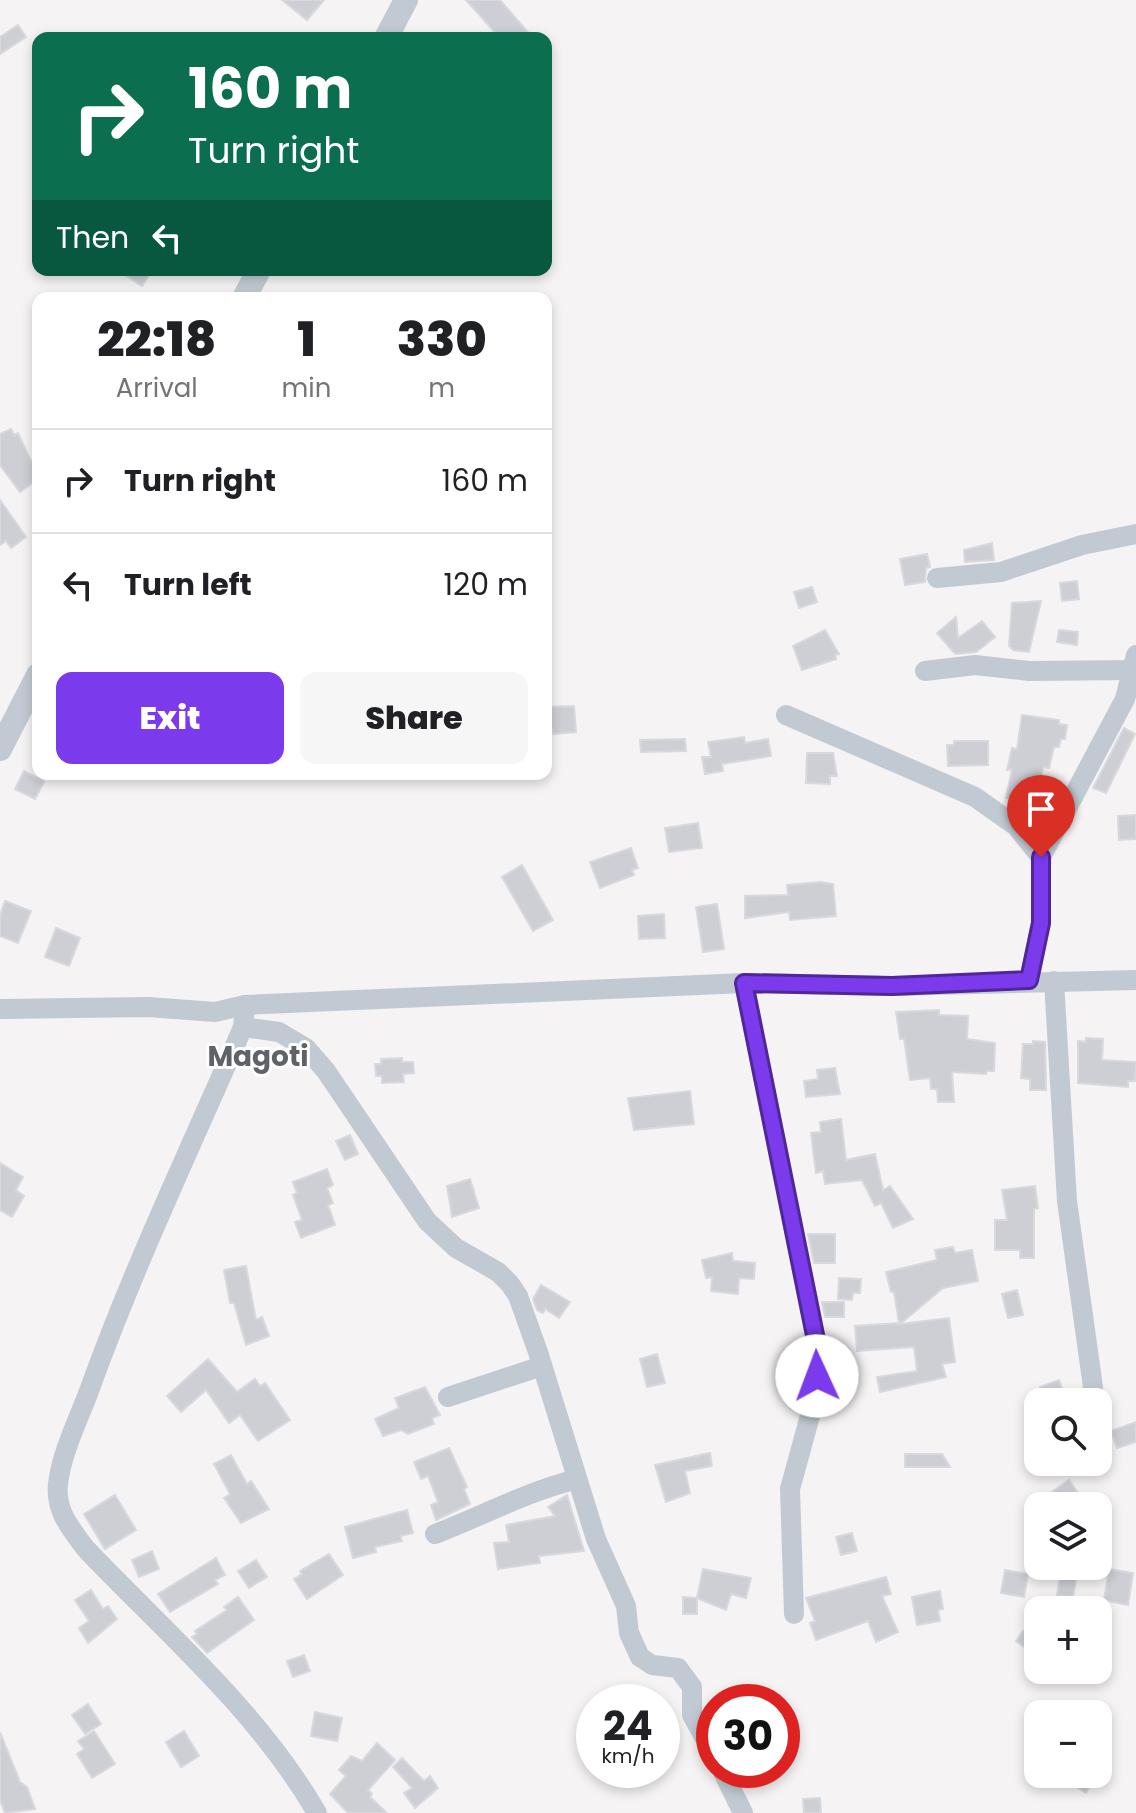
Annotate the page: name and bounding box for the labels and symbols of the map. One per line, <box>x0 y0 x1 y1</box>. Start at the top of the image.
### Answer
pin <box>1007 775 1075 857</box>
district label: Magoti <box>207 1037 309 1076</box>
position arrow <box>775 1334 859 1418</box>
speed limit sign: 30 <box>696 1684 800 1788</box>

